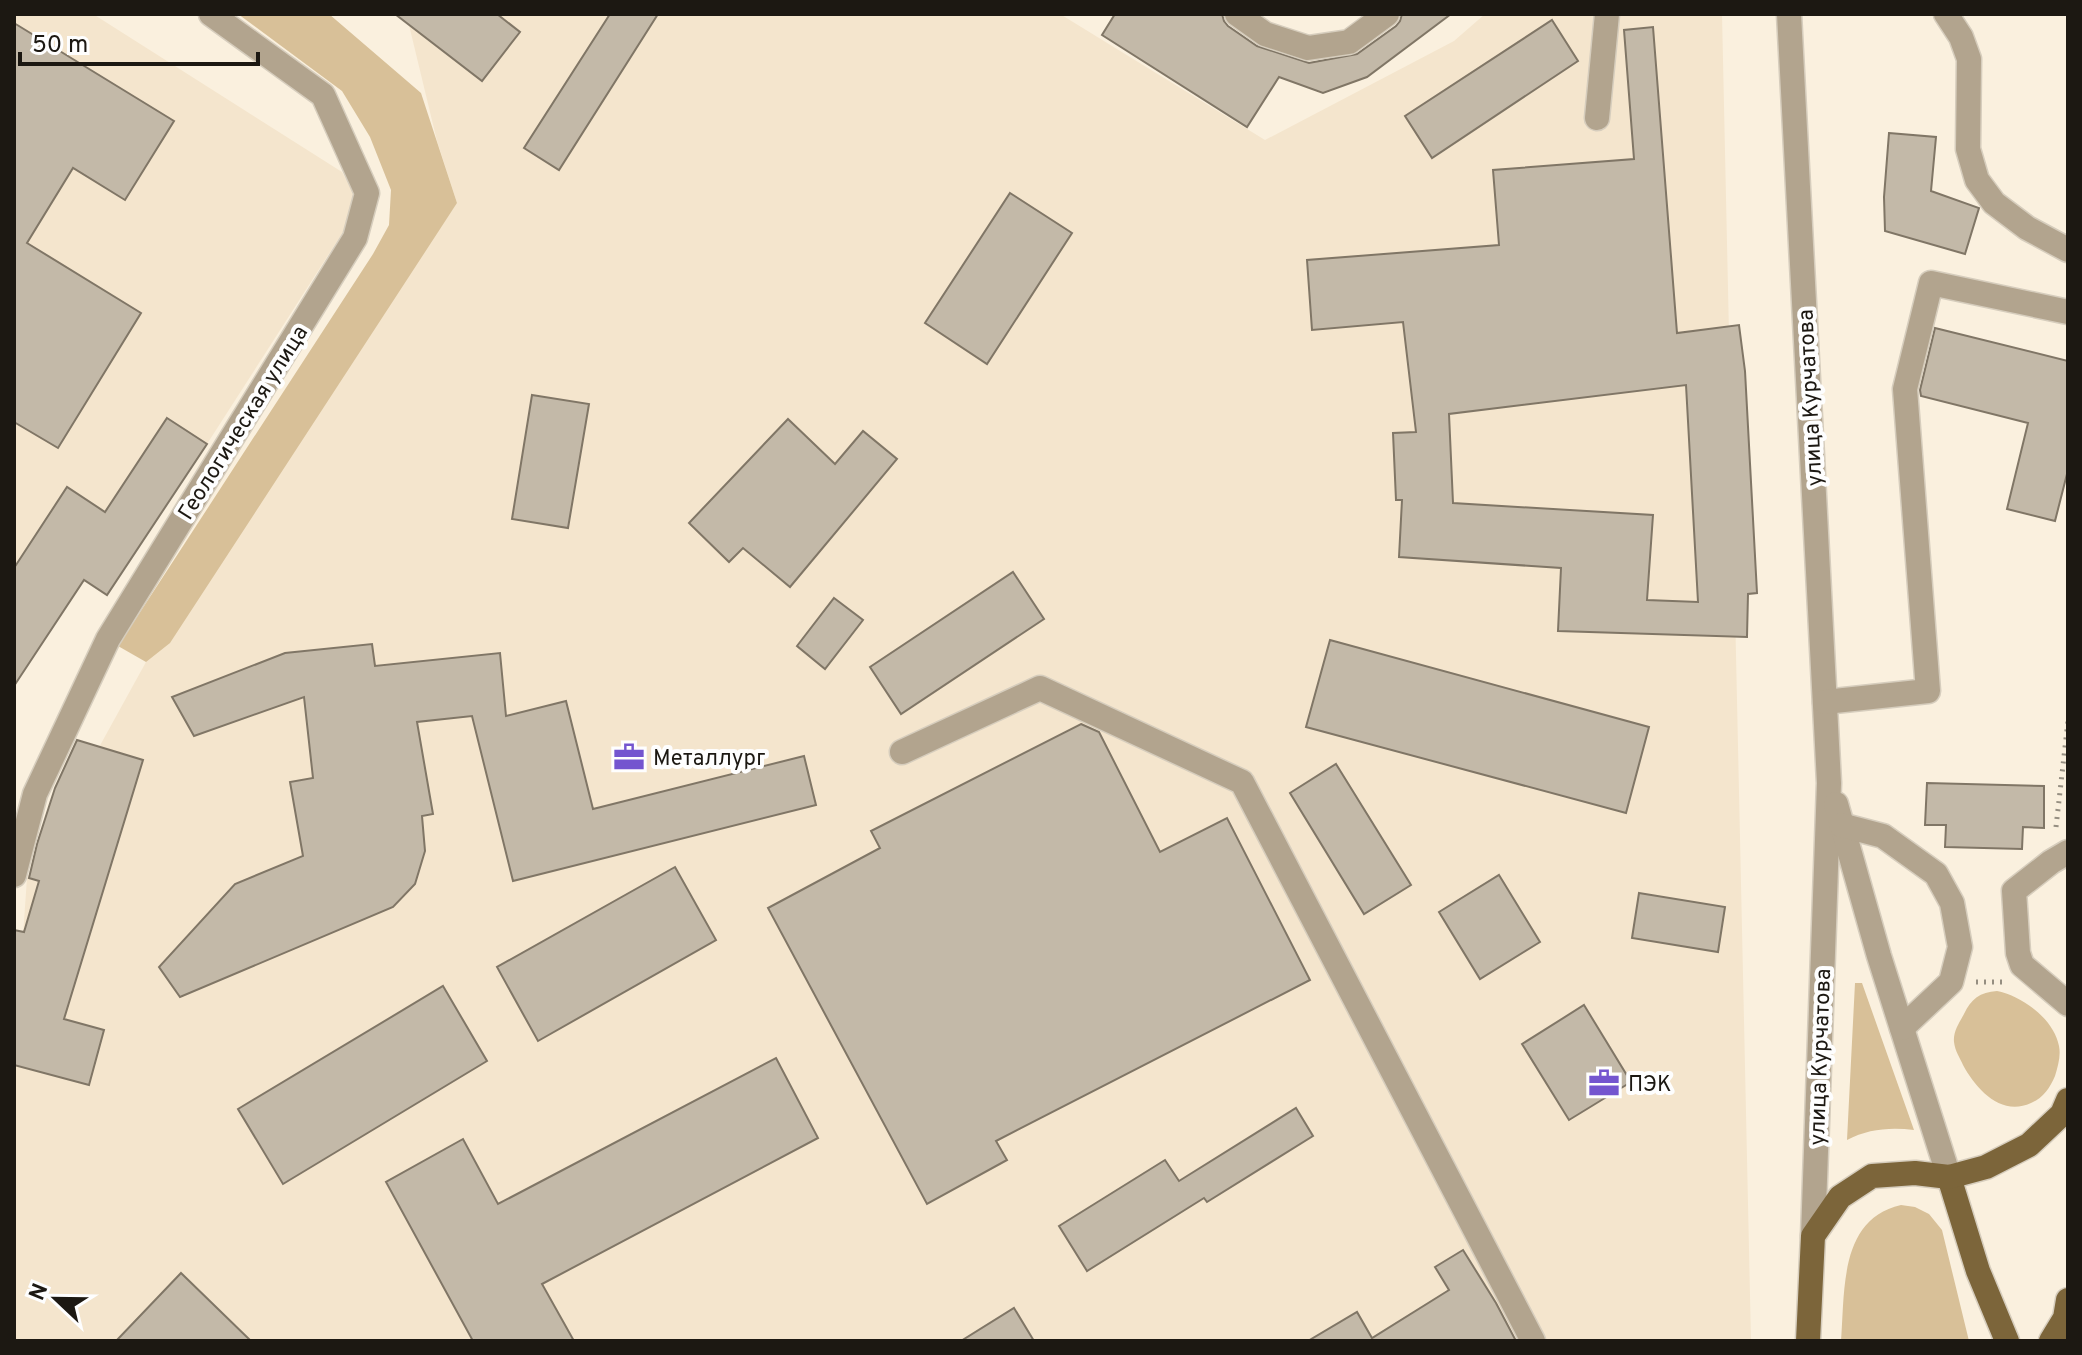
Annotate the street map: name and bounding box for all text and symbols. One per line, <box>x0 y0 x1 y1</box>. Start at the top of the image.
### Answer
scale bar <box>20 16 258 66</box>
text: 50 m <box>32 31 88 61</box>
street label: улица Курчатова <box>1793 309 1830 487</box>
street label: Геологическая улица <box>173 321 315 526</box>
office icon: Металлург <box>612 740 646 774</box>
place label: Металлург <box>653 746 765 773</box>
street label: улица Курчатова <box>1805 968 1838 1146</box>
office icon: ПЭК <box>1587 1066 1621 1100</box>
place label: ПЭК <box>1628 1072 1672 1099</box>
north arrow <box>16 1259 96 1339</box>
text: N <box>24 1280 55 1305</box>

